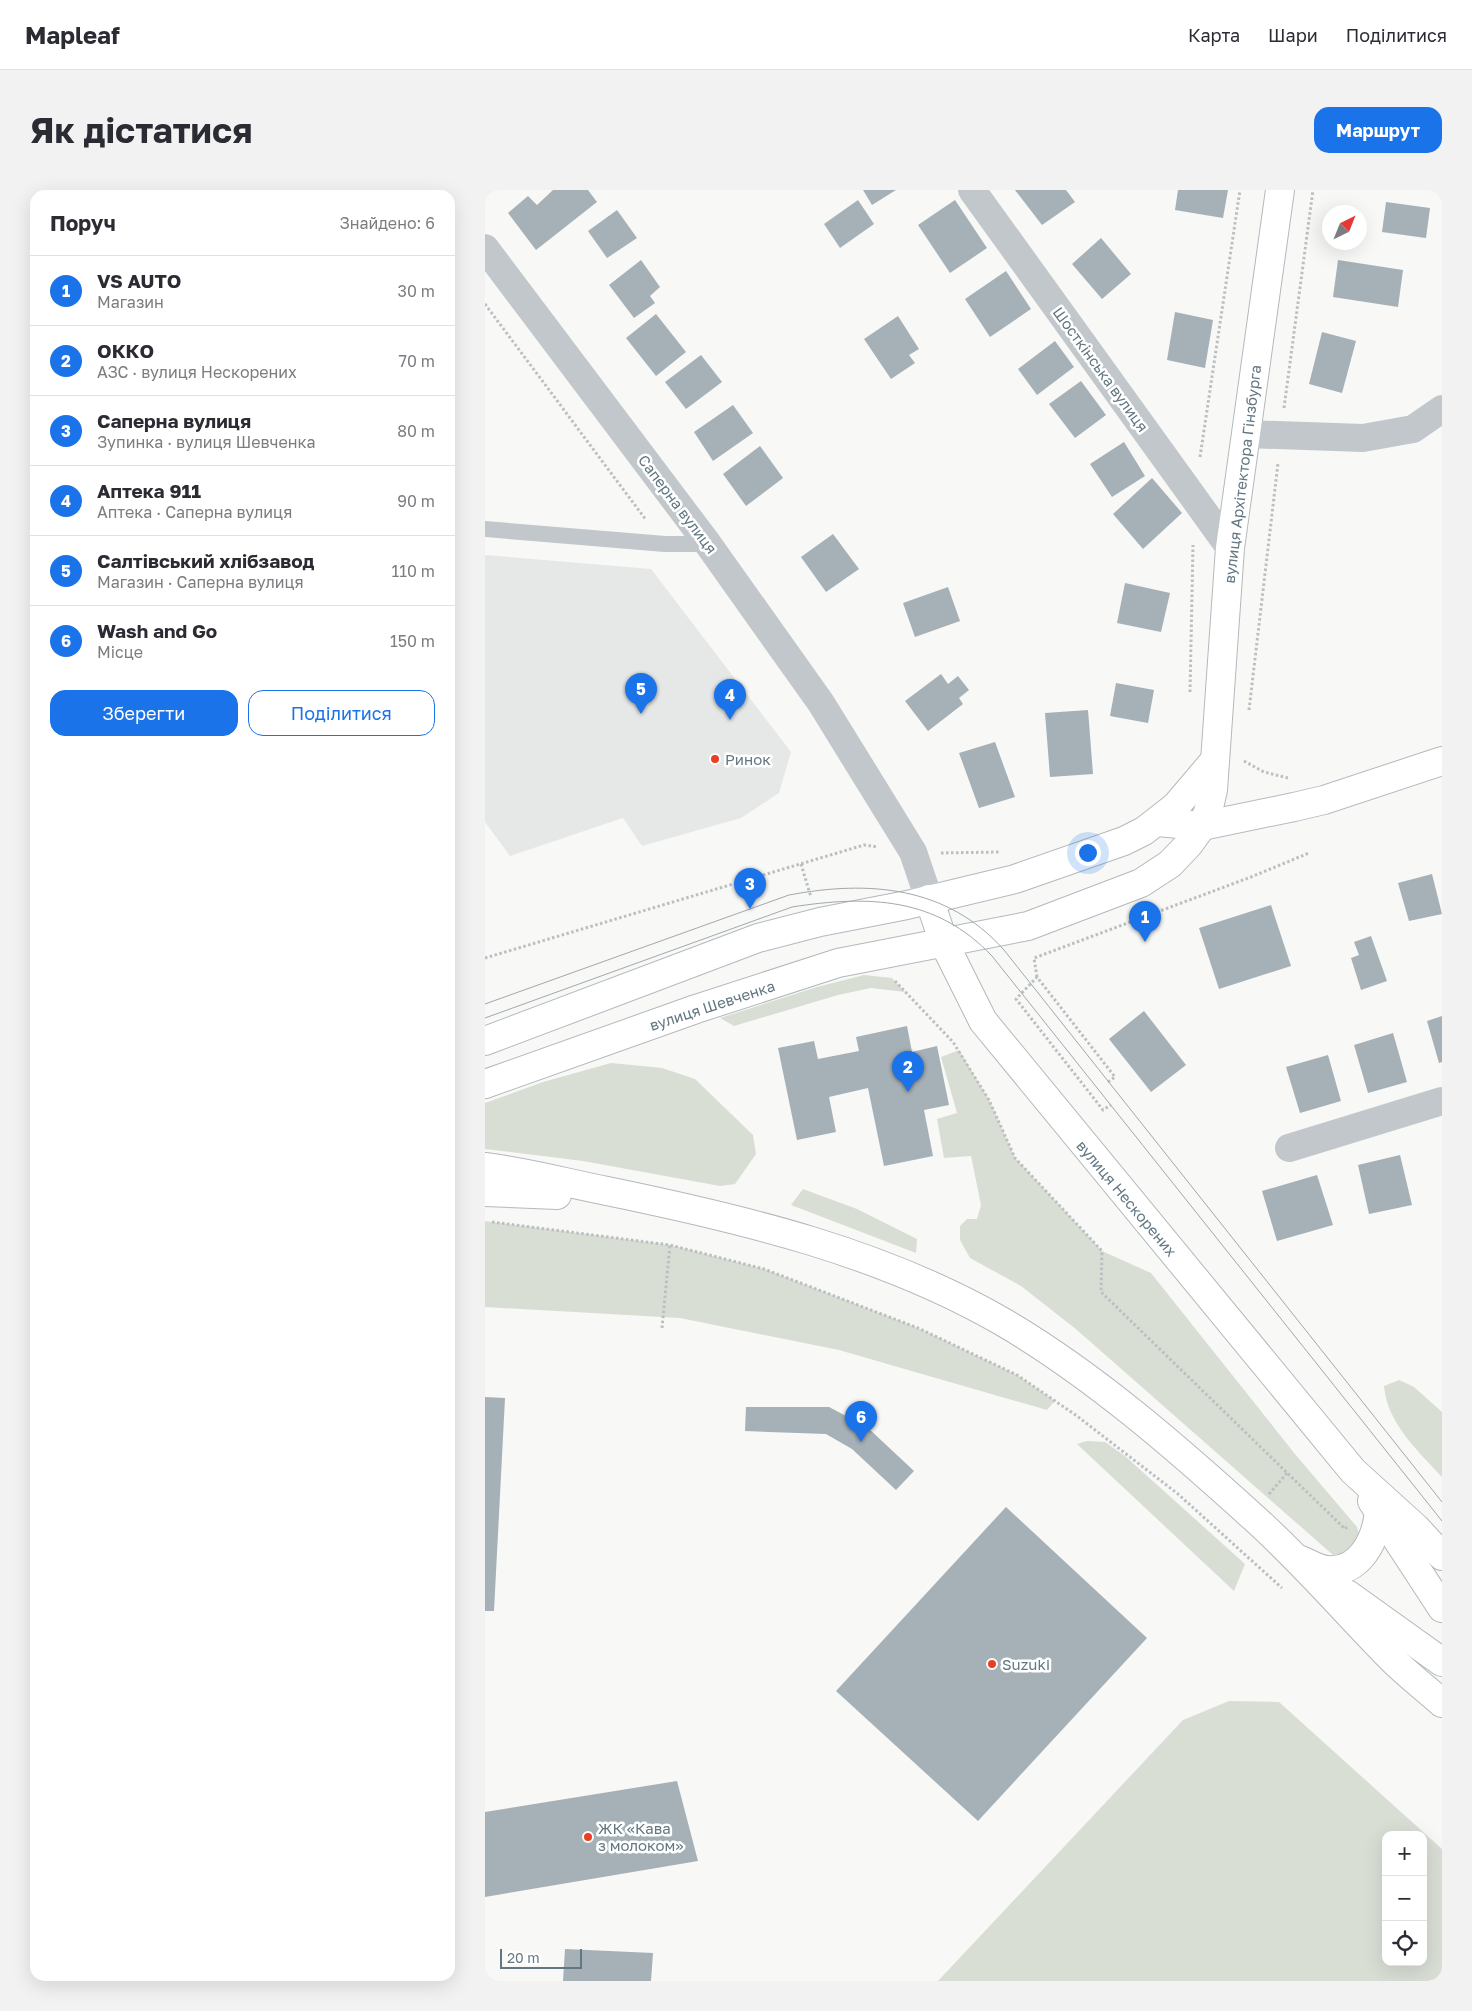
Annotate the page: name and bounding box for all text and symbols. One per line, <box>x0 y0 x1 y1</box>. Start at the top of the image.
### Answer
text: Mapleaf <box>25 20 120 49</box>
text: Карта <box>1188 24 1240 46</box>
text: Шари <box>1268 24 1318 46</box>
text: Поділитися <box>1346 24 1447 46</box>
button: Маршрут <box>1314 107 1442 153</box>
text: Як дістатися <box>30 109 253 151</box>
north arrow <box>1322 205 1367 250</box>
text: Поруч <box>50 210 116 236</box>
text: Знайдено: 6 <box>339 213 435 233</box>
text: VS AUTO <box>97 269 181 292</box>
text: 1 <box>62 281 70 301</box>
text: 30 m <box>398 281 435 301</box>
text: Магазин <box>97 292 164 312</box>
street label: Шосткінська вулиця <box>1050 303 1152 435</box>
text: ОККО <box>97 339 154 362</box>
text: 2 <box>61 351 71 371</box>
text: 70 m <box>398 351 435 371</box>
text: АЗС · вулиця Нескорених <box>97 362 297 382</box>
street label: вулиця Архітектора Гінзбурга <box>1220 364 1264 584</box>
text: Саперна вулиця <box>97 409 251 432</box>
text: 3 <box>61 421 71 441</box>
text: 80 m <box>397 421 435 441</box>
text: Зупинка · вулиця Шевченка <box>97 432 316 452</box>
street label: Саперна вулиця <box>635 451 721 557</box>
text: Аптека 911 <box>97 479 201 502</box>
text: 4 <box>61 491 71 511</box>
text: 90 m <box>397 491 435 511</box>
text: Аптека · Саперна вулиця <box>97 502 292 522</box>
text: Салтівський хлібзавод <box>97 549 314 572</box>
text: 5 <box>61 561 71 581</box>
text: 110 m <box>391 561 435 581</box>
text: Магазин · Саперна вулиця <box>97 572 304 592</box>
text: Wash and Go <box>97 619 217 642</box>
text: 6 <box>61 631 71 651</box>
text: 150 m <box>390 631 435 651</box>
text: Місце <box>97 642 143 662</box>
pin: 5 <box>625 673 657 714</box>
pin: 4 <box>714 679 746 720</box>
button: Зберегти <box>50 690 238 736</box>
button: Поділитися <box>248 690 435 736</box>
place label: Ринок <box>725 750 771 768</box>
marker: Ринок <box>709 753 721 765</box>
your location <box>1075 840 1101 866</box>
pin: 3 <box>734 868 766 909</box>
pin: 1 <box>1129 901 1161 942</box>
street label: вулиця Шевченка <box>647 976 777 1034</box>
pin: 2 <box>892 1051 924 1092</box>
street label: вулиця Нескорених <box>1073 1136 1181 1260</box>
pin: 6 <box>845 1401 877 1442</box>
place label: Suzuki <box>1002 1655 1050 1673</box>
marker: Suzuki <box>986 1658 998 1670</box>
place label: ЖК «Кава з молоком» <box>598 1819 683 1854</box>
marker: ЖК «Кава з молоком» <box>582 1831 594 1843</box>
map controls <box>1382 1831 1427 1966</box>
button: + <box>1382 1831 1427 1876</box>
button: − <box>1382 1876 1427 1921</box>
button: locate <box>1382 1921 1427 1966</box>
scale bar <box>500 1946 583 1969</box>
text: 20 m <box>507 1949 540 1966</box>

